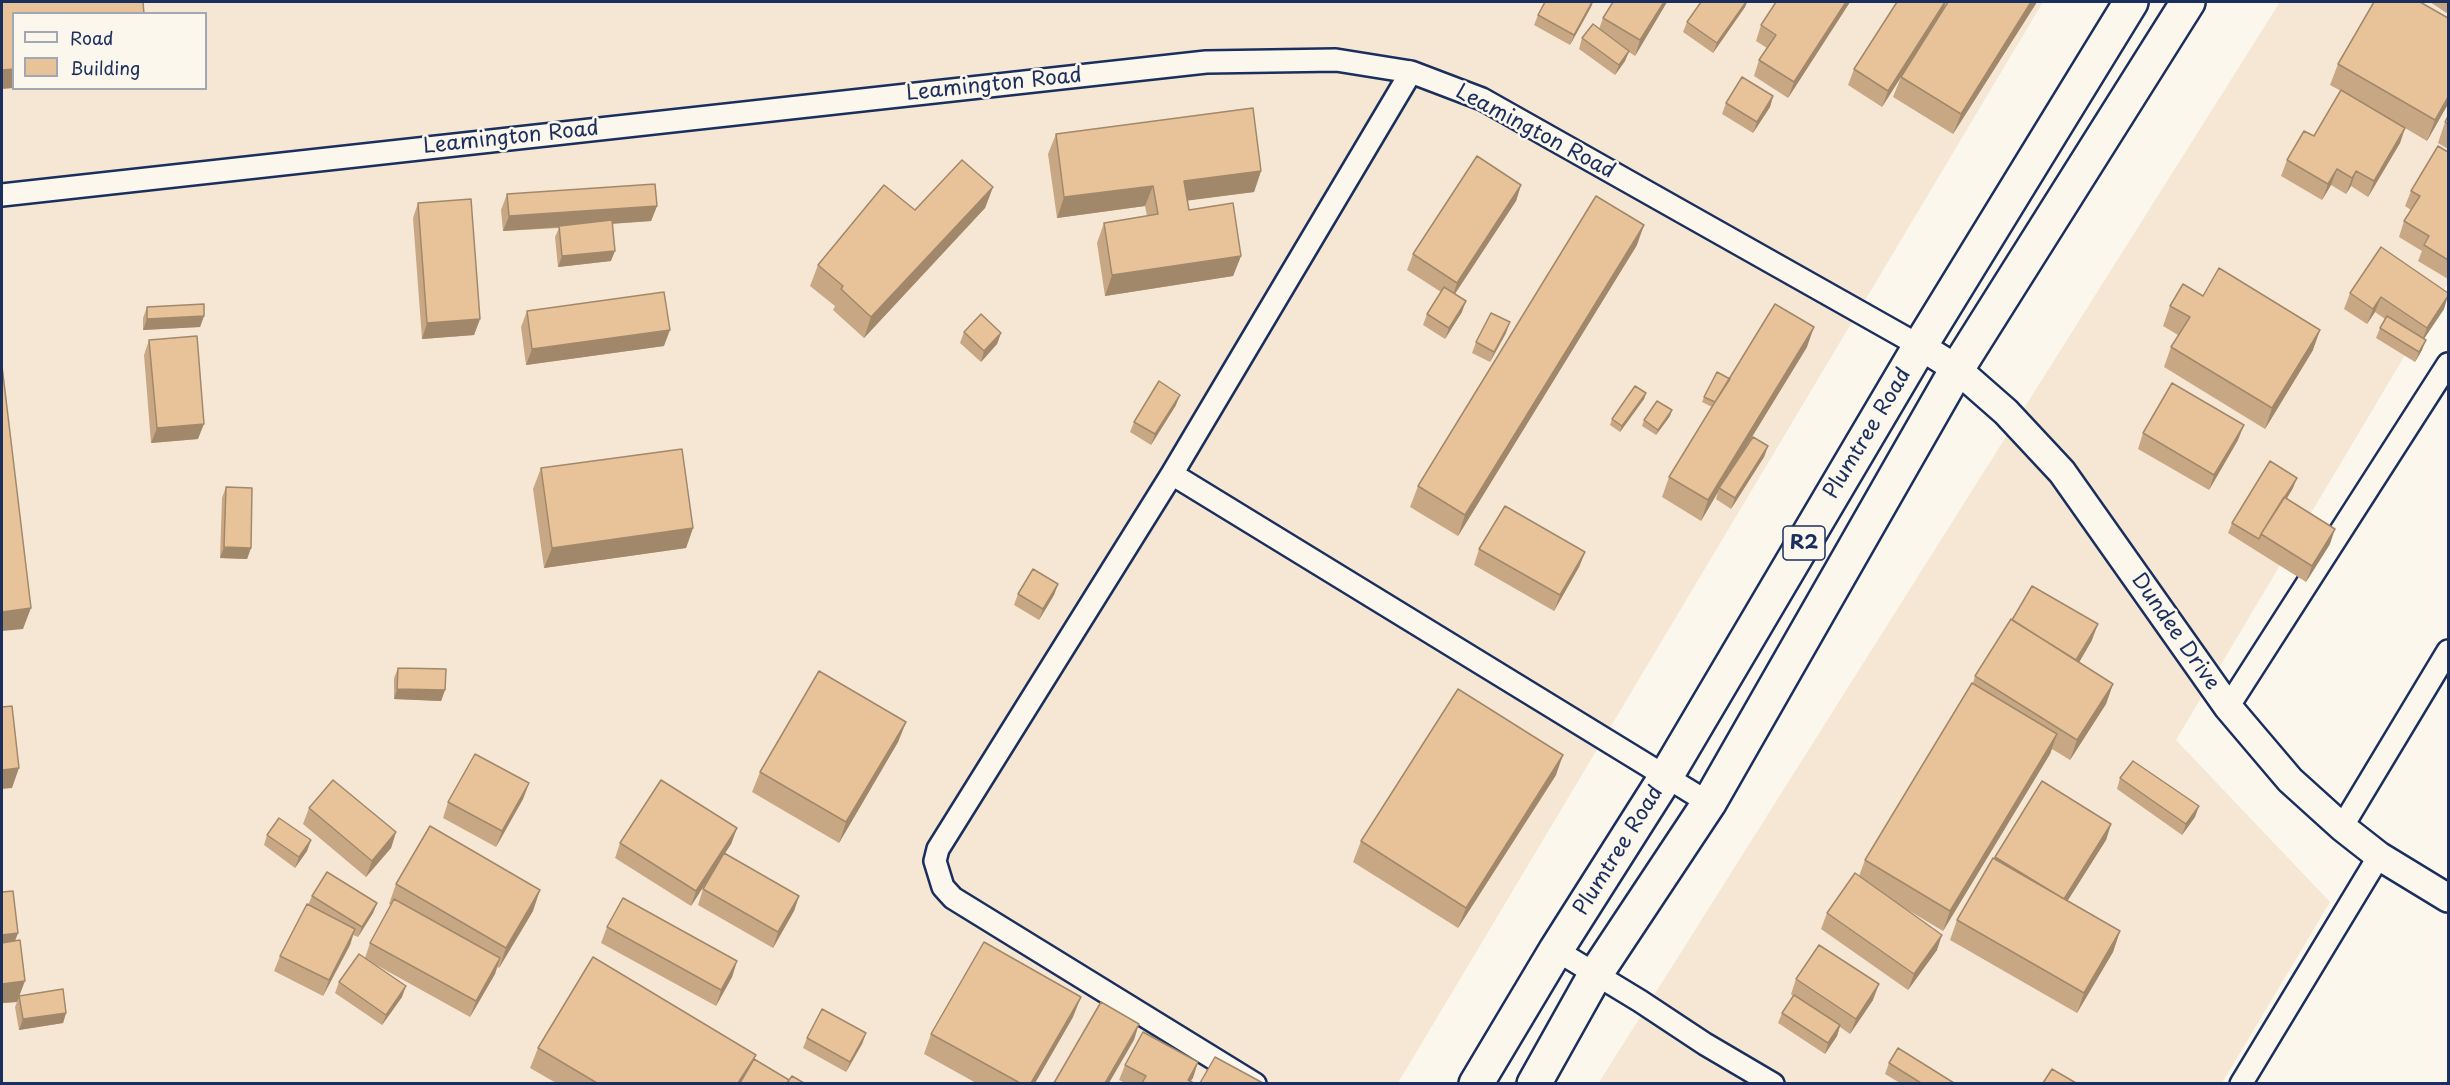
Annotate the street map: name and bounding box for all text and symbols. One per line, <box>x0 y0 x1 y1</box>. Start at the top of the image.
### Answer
legend <box>12 12 207 90</box>
text: Road <box>70 24 114 51</box>
text: Building <box>70 54 140 81</box>
street label: Leamington Road <box>905 63 1083 107</box>
street label: Leamington Road <box>1451 79 1619 185</box>
street label: Leamington Road <box>422 116 600 160</box>
street label: Plumtree Road <box>1819 364 1917 504</box>
road number: R2 <box>1783 526 1825 560</box>
street label: Dundee Drive <box>2125 569 2225 695</box>
street label: Plumtree Road <box>1569 781 1669 921</box>

